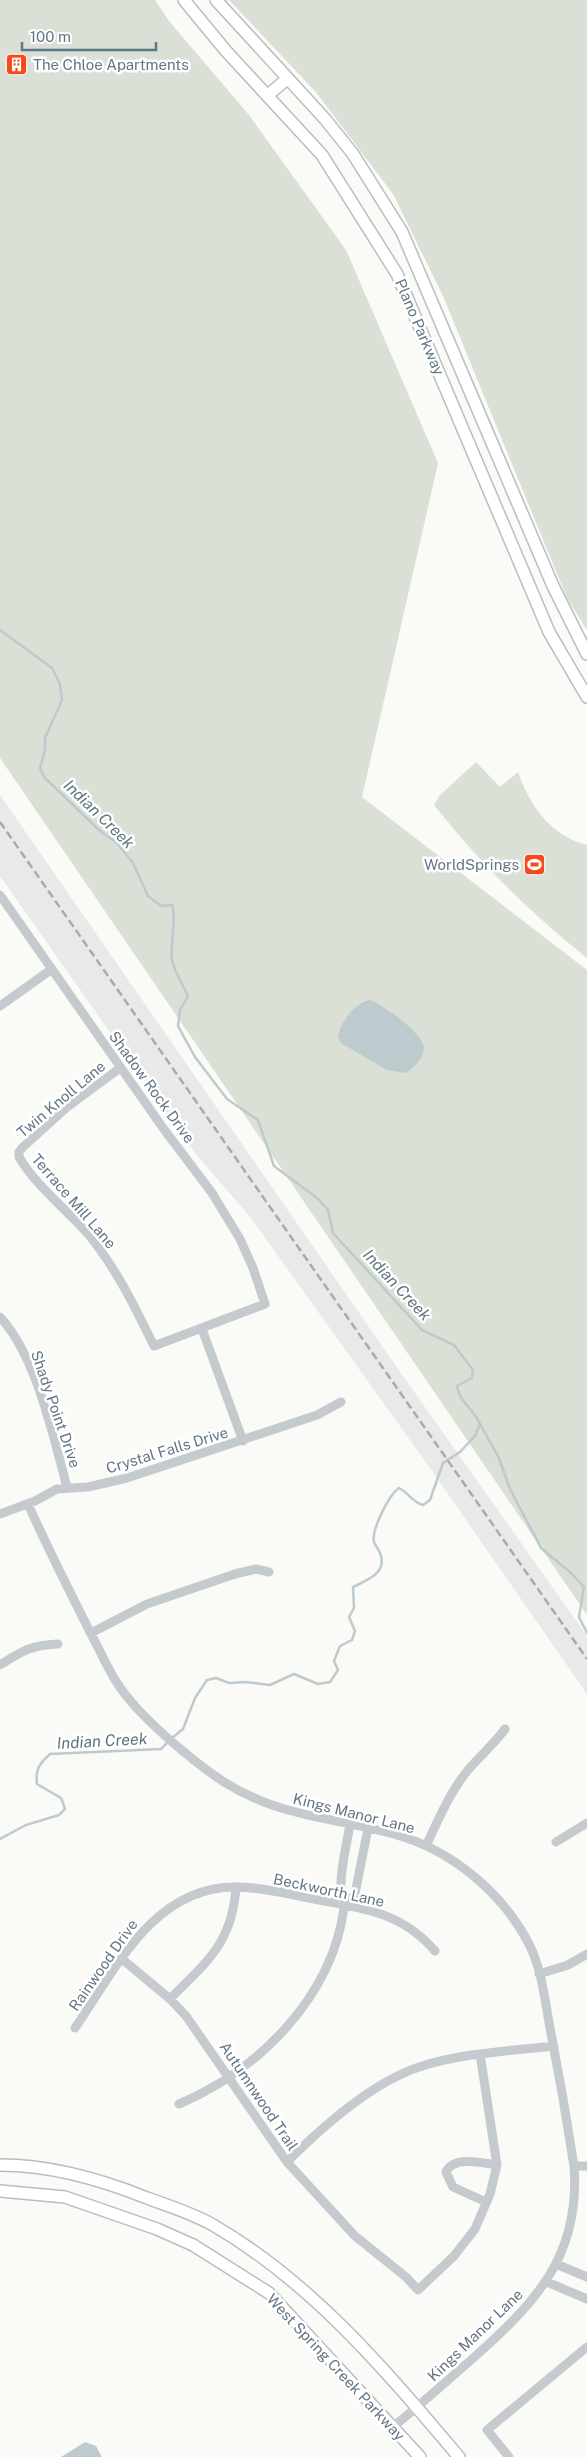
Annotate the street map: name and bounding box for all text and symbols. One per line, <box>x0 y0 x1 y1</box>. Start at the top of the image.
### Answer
scale bar <box>22 20 156 52</box>
text: 100 m <box>30 28 71 45</box>
building icon: The Chloe Apartments <box>5 52 29 76</box>
place label: The Chloe Apartments <box>33 56 189 73</box>
street label: Plano Parkway <box>392 276 448 378</box>
water label: Indian Creek <box>60 776 138 853</box>
sports icon: WorldSprings <box>523 852 547 876</box>
place label: WorldSprings <box>424 856 519 873</box>
street label: Shadow Rock Drive <box>106 1028 198 1146</box>
street label: Twin Knoll Lane <box>13 1057 109 1141</box>
street label: Terrace Mill Lane <box>28 1150 120 1252</box>
water label: Indian Creek <box>359 1245 435 1325</box>
street label: Shady Point Drive <box>28 1348 84 1470</box>
street label: Crystal Falls Drive <box>104 1423 230 1477</box>
water label: Indian Creek <box>56 1729 148 1753</box>
street label: Kings Manor Lane <box>291 1790 417 1836</box>
street label: Beckworth Lane <box>272 1870 386 1910</box>
street label: Rainwood Drive <box>65 1916 141 2014</box>
street label: Autumnwood Trail <box>216 2039 302 2153</box>
street label: Kings Manor Lane <box>424 2285 526 2385</box>
street label: West Spring Creek Parkway <box>264 2290 408 2444</box>

